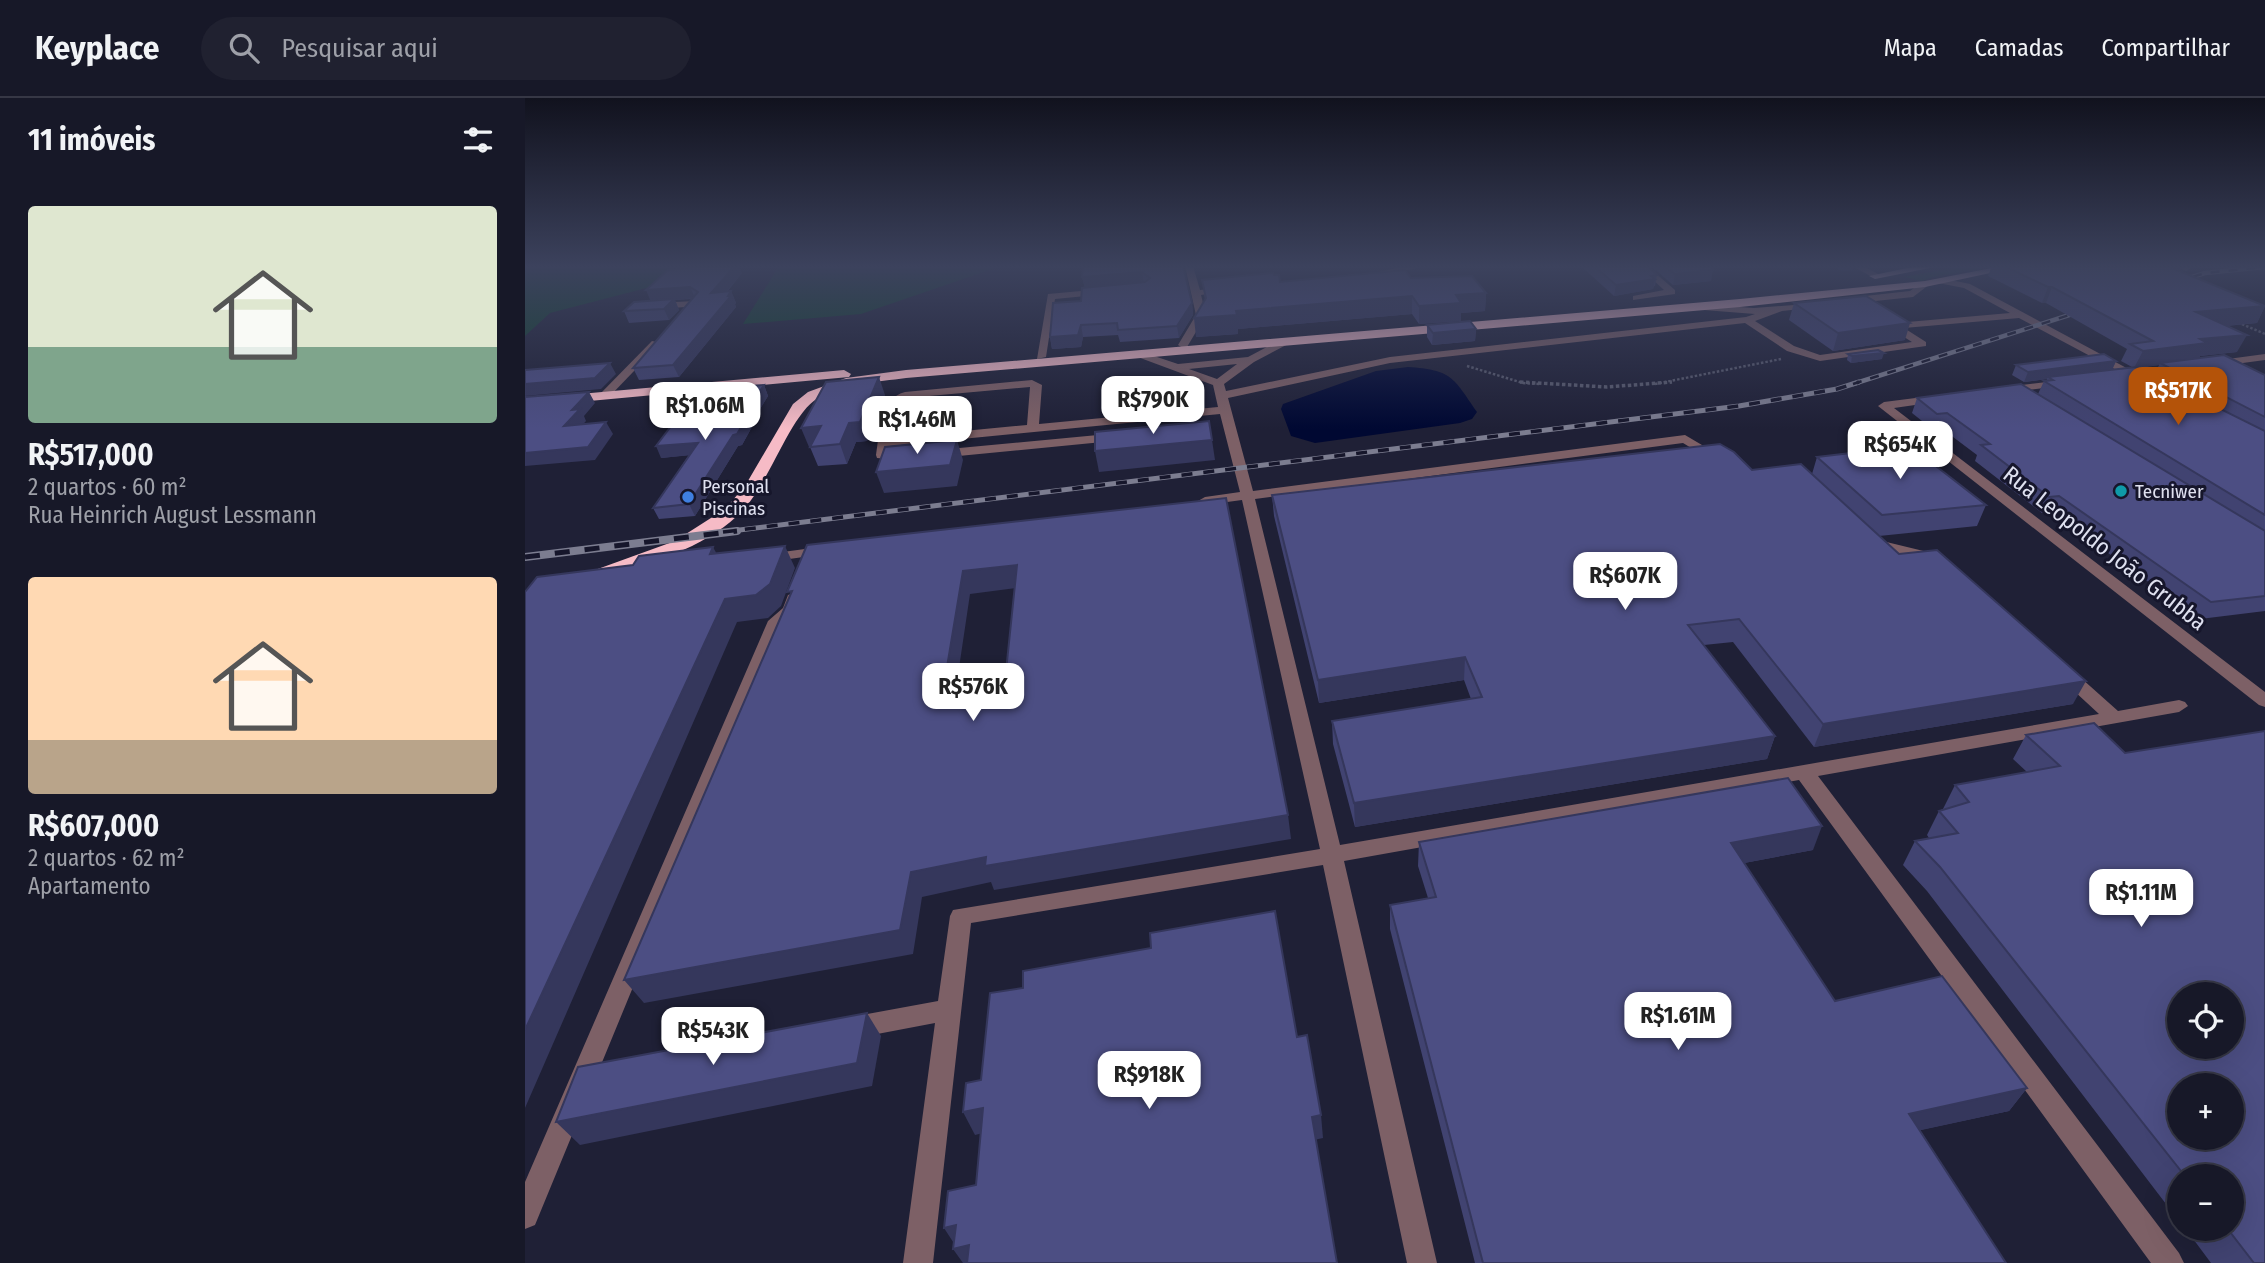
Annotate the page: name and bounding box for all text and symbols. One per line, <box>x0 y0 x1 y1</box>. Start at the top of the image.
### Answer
search box <box>201 17 691 80</box>
text: Keyplace <box>35 28 159 68</box>
icon: search <box>225 29 263 67</box>
text: Pesquisar aqui <box>281 33 438 64</box>
text: Mapa <box>1884 34 1937 62</box>
text: Camadas <box>1975 34 2064 62</box>
text: Compartilhar <box>2102 34 2230 62</box>
icon: filters <box>459 121 497 159</box>
text: 11 imóveis <box>28 122 156 158</box>
icon: home <box>200 252 326 378</box>
pin: R$517K <box>2121 368 2235 427</box>
pin: R$790K <box>1096 376 1210 436</box>
text: R$517K <box>2144 376 2212 404</box>
pin: R$1.06M <box>640 382 770 442</box>
text: R$790K <box>1117 385 1189 413</box>
text: R$1.06M <box>665 391 745 419</box>
pin: R$1.46M <box>852 396 982 456</box>
text: R$1.46M <box>878 405 956 433</box>
pin: R$654K <box>1843 422 1957 481</box>
text: R$654K <box>1864 430 1936 458</box>
text: R$517,000 <box>28 437 154 473</box>
street label: Rua Leopoldo João Grubba <box>1998 460 2212 636</box>
text: 2 quartos · 60 m² <box>28 473 187 501</box>
place label: Personal Piscinas <box>702 475 769 520</box>
place label: Tecniwer <box>2135 480 2204 503</box>
marker: Tecniwer <box>2113 483 2129 499</box>
marker: Personal Piscinas <box>680 489 696 505</box>
text: Rua Heinrich August Lessmann <box>28 501 317 529</box>
pin: R$607K <box>1568 552 1682 612</box>
text: R$607K <box>1589 561 1661 589</box>
icon: home <box>200 623 326 749</box>
pin: R$576K <box>916 664 1030 723</box>
text: R$576K <box>938 672 1008 700</box>
text: R$607,000 <box>28 808 159 844</box>
text: 2 quartos · 62 m² <box>28 844 185 872</box>
pin: R$1.11M <box>2076 870 2206 929</box>
text: Apartamento <box>28 872 151 900</box>
text: R$1.11M <box>2105 878 2177 906</box>
map controls <box>2167 982 2244 1241</box>
button: locate <box>2167 982 2244 1059</box>
pin: R$1.61M <box>1613 992 1743 1052</box>
text: R$1.61M <box>1640 1001 1716 1029</box>
pin: R$543K <box>656 1007 770 1067</box>
text: R$543K <box>677 1016 749 1044</box>
pin: R$918K <box>1092 1052 1206 1111</box>
text: R$918K <box>1114 1060 1184 1088</box>
button: + <box>2167 1073 2244 1150</box>
button: − <box>2167 1164 2244 1241</box>

